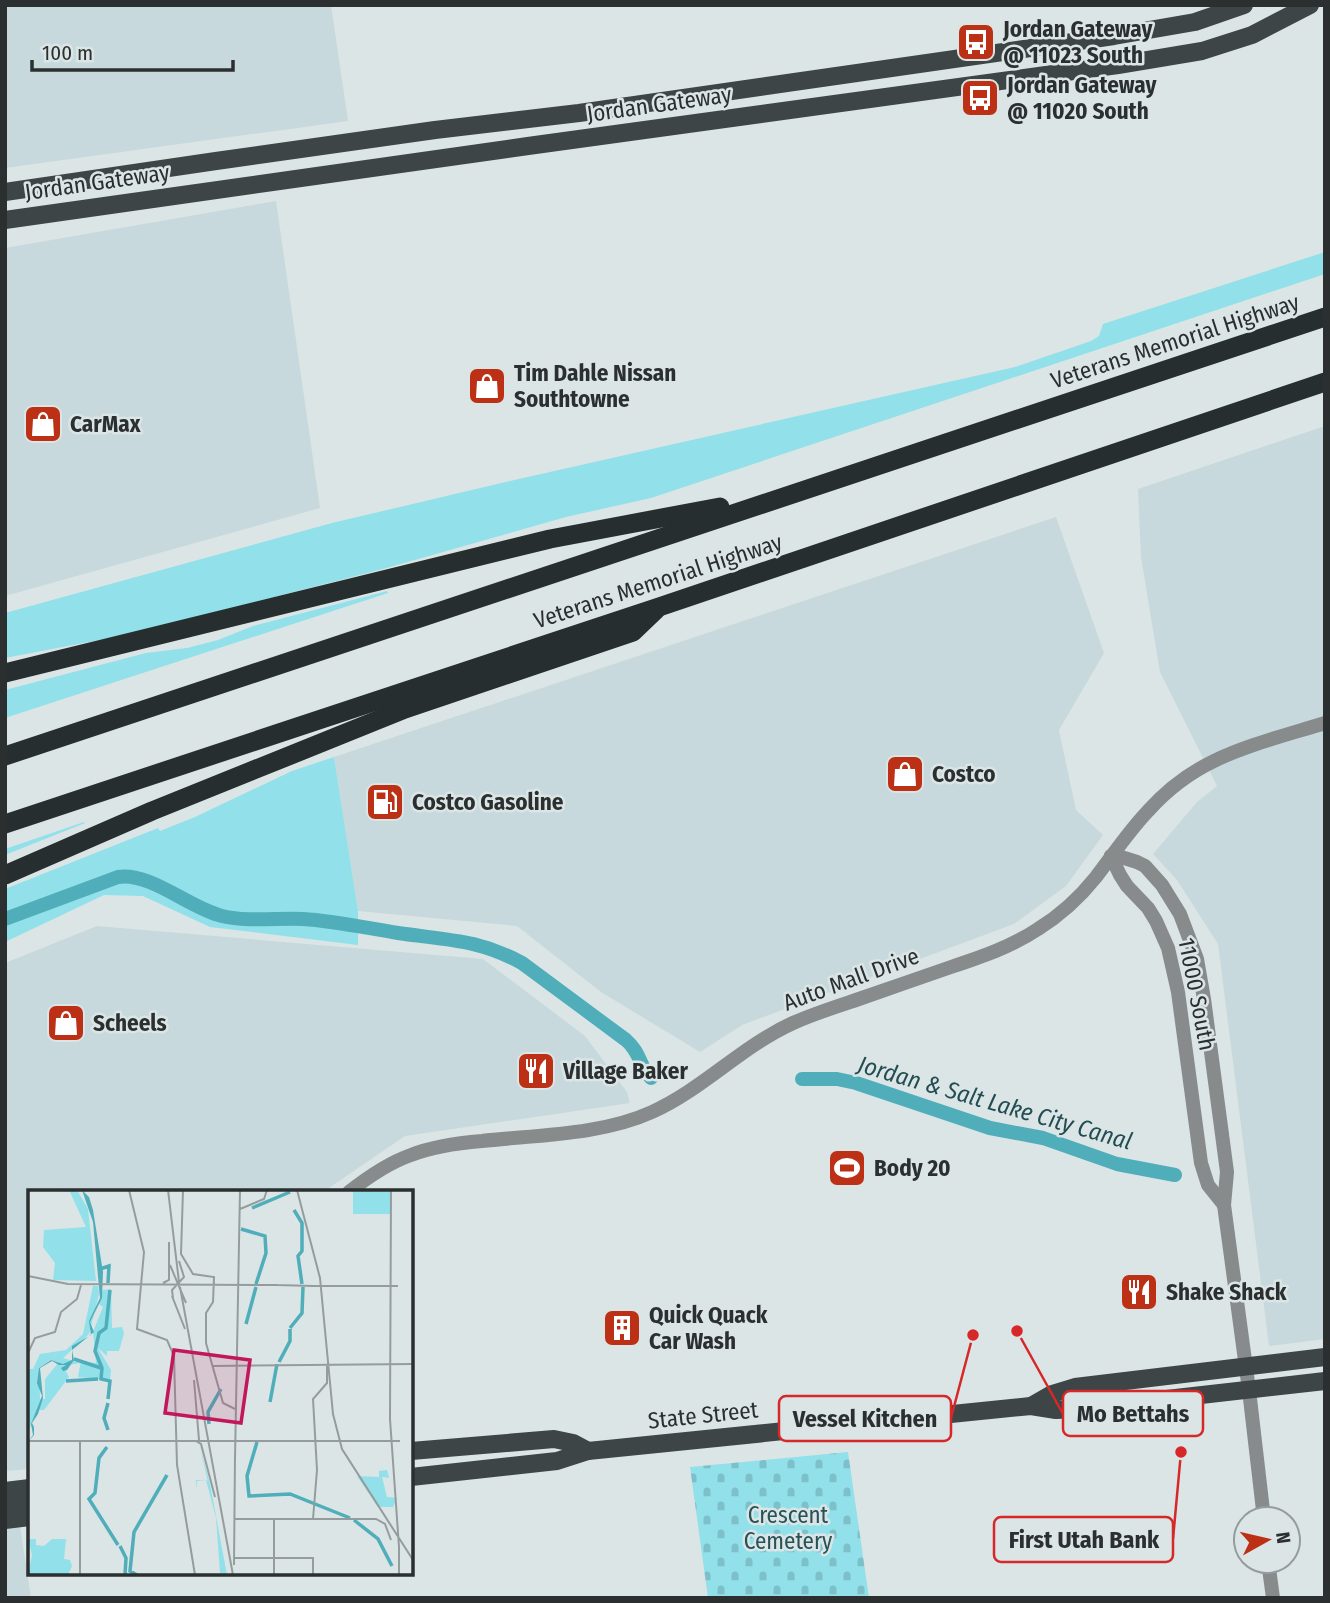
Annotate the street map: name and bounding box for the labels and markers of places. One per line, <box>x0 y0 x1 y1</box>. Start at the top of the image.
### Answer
place label: Jordan Gateway @ 11023 South <box>1002 15 1153 69</box>
bus stop icon: Jordan Gateway @ 11023 South <box>955 21 997 63</box>
place label: Jordan Gateway @ 11020 South <box>1006 71 1157 125</box>
bus stop icon: Jordan Gateway @ 11020 South <box>959 77 1001 119</box>
place label: Tim Dahle Nissan Southtowne <box>514 359 676 413</box>
shop icon: Tim Dahle Nissan Southtowne <box>466 365 508 407</box>
shop icon: CarMax <box>22 403 64 445</box>
place label: CarMax <box>70 410 142 438</box>
shop icon: Costco <box>884 753 926 795</box>
place label: Costco <box>932 760 995 788</box>
fuel station icon: Costco Gasoline <box>364 781 406 823</box>
place label: Costco Gasoline <box>412 788 564 816</box>
shop icon: Scheels <box>45 1002 87 1044</box>
place label: Scheels <box>93 1009 167 1037</box>
restaurant icon: Village Baker <box>515 1050 557 1092</box>
place label: Village Baker <box>562 1057 688 1085</box>
sports icon: Body 20 <box>826 1147 868 1189</box>
place label: Body 20 <box>874 1154 951 1182</box>
restaurant icon: Shake Shack <box>1118 1271 1160 1313</box>
place label: Shake Shack <box>1166 1278 1287 1306</box>
place label: Quick Quack Car Wash <box>649 1301 768 1355</box>
building icon: Quick Quack Car Wash <box>601 1307 643 1349</box>
callout: Mo Bettahs <box>1063 1391 1203 1436</box>
callout: Vessel Kitchen <box>779 1396 951 1441</box>
callout: First Utah Bank <box>994 1517 1173 1562</box>

